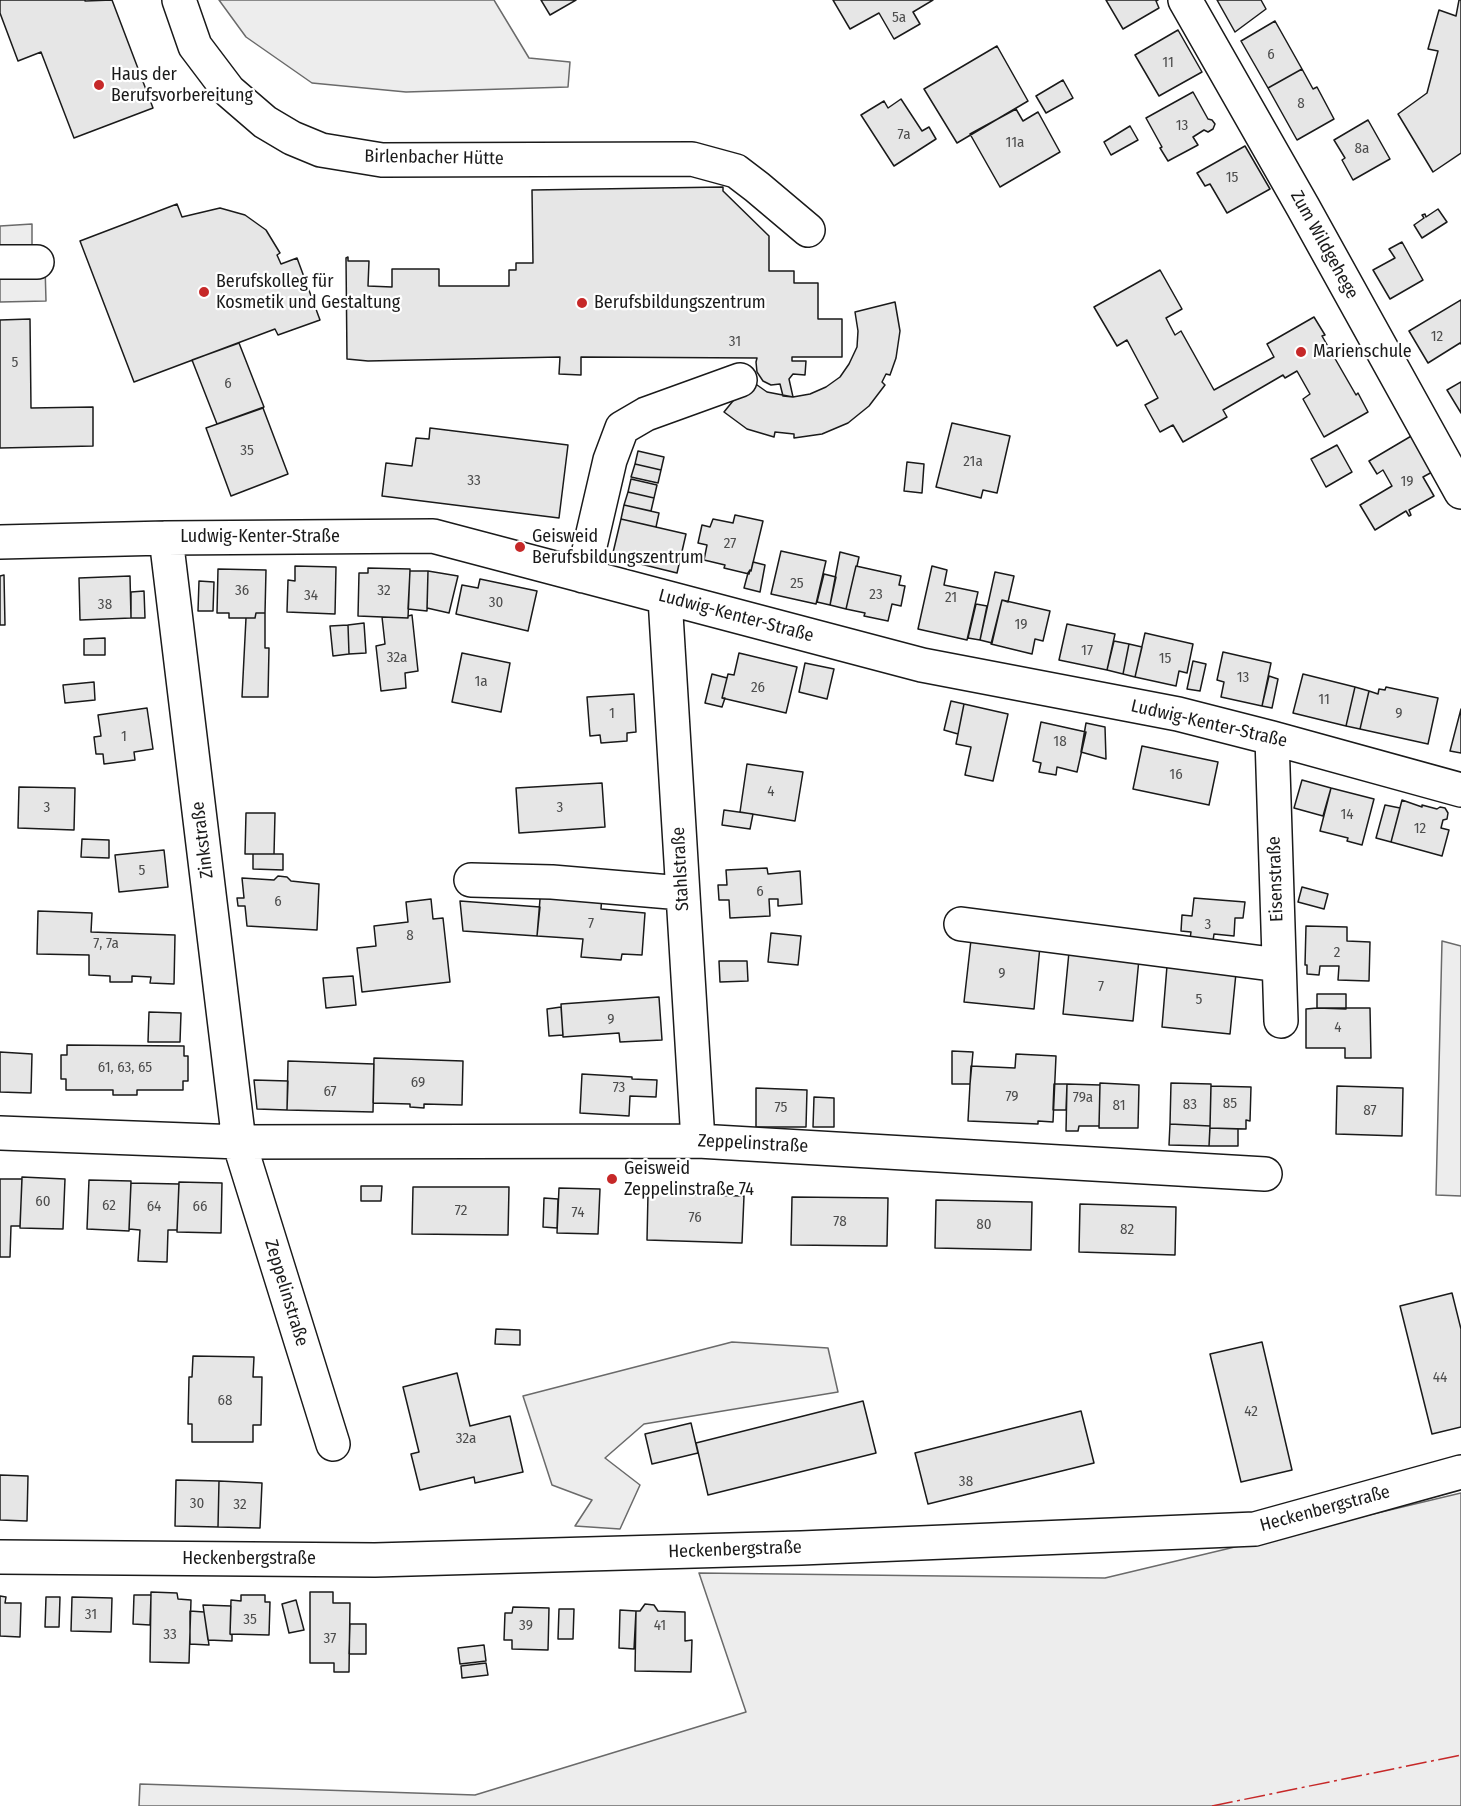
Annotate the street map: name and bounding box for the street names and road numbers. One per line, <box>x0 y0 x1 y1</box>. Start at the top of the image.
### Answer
street label: Birlenbacher Hütte <box>364 146 504 170</box>
street label: Zum Wildgehege <box>1285 187 1363 303</box>
street label: Ludwig-Kenter-Straße <box>180 526 340 548</box>
street label: Ludwig-Kenter-Straße <box>656 585 816 647</box>
street label: Ludwig-Kenter-Straße <box>1129 696 1289 752</box>
street label: Zinkstraße <box>188 800 218 880</box>
street label: Stahlstraße <box>668 826 694 912</box>
street label: Eisenstraße <box>1264 836 1288 922</box>
street label: Zeppelinstraße <box>697 1130 809 1158</box>
street label: Zeppelinstraße <box>260 1237 312 1349</box>
street label: Heckenbergstraße <box>1258 1481 1392 1537</box>
street label: Heckenbergstraße <box>668 1537 802 1563</box>
street label: Heckenbergstraße <box>182 1548 316 1570</box>

